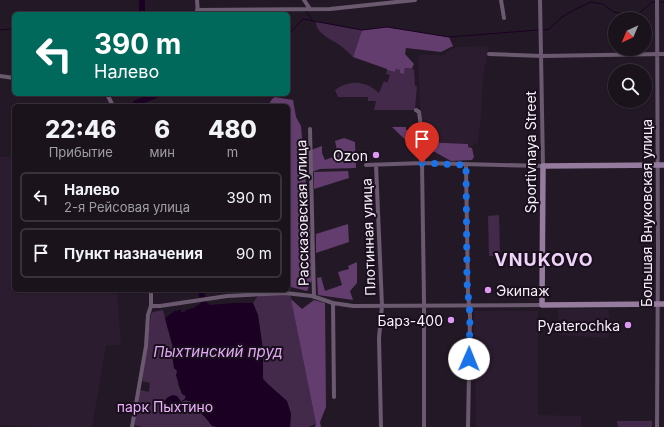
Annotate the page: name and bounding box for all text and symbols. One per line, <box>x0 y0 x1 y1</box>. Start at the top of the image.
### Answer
north arrow <box>608 12 652 56</box>
map controls <box>608 12 652 108</box>
text: 390 m <box>94 27 181 61</box>
icon: left <box>28 28 80 80</box>
text: Налево <box>94 61 159 82</box>
button: search <box>608 64 652 108</box>
street label: Sportivnaya Street <box>522 90 539 213</box>
text: 22:46 <box>45 115 116 144</box>
text: 6 <box>154 115 170 144</box>
text: 480 <box>208 115 257 144</box>
street label: Большая Внуковская улица <box>638 119 655 307</box>
pin <box>405 122 439 163</box>
icon: arrive <box>411 128 433 150</box>
street label: Рассказовская улица <box>292 140 312 286</box>
text: Прибытие <box>49 144 113 160</box>
text: мин <box>149 144 175 160</box>
text: m <box>227 144 238 160</box>
place label: Ozon <box>333 147 368 164</box>
marker: Ozon <box>371 150 381 160</box>
street label: Плотинная улица <box>357 178 379 296</box>
text: Налево <box>64 180 120 199</box>
icon: left <box>30 186 52 208</box>
text: 390 m <box>227 188 272 207</box>
text: 2-я Рейсовая улица <box>64 199 190 215</box>
icon: arrive <box>30 242 52 264</box>
text: Пункт назначения <box>64 244 203 263</box>
text: 90 m <box>236 244 272 263</box>
district label: VNUKOVO <box>494 249 594 270</box>
place label: Экипаж <box>496 282 550 299</box>
marker: Экипаж <box>483 285 493 295</box>
place label: Барз-400 <box>377 312 443 329</box>
marker: Барз-400 <box>446 315 456 325</box>
place label: Pyaterochka <box>538 317 620 334</box>
marker: Pyaterochka <box>623 320 633 330</box>
position arrow <box>448 338 490 380</box>
water label: Пыхтинский пруд <box>153 342 283 361</box>
park label: парк Пыхтино <box>117 398 213 415</box>

